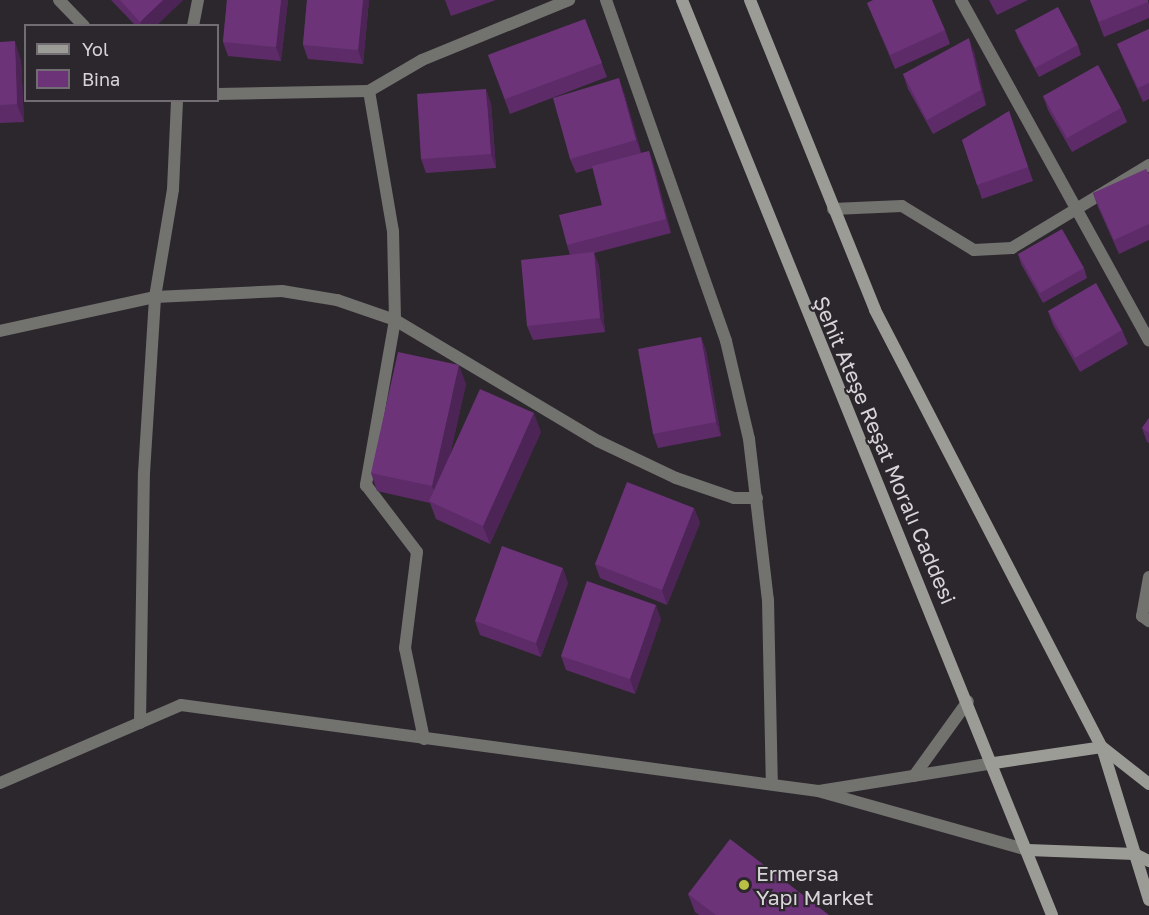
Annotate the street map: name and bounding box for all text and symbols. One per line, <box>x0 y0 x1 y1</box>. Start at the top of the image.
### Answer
legend <box>24 24 219 102</box>
text: Yol <box>82 38 109 60</box>
text: Bina <box>82 68 120 90</box>
street label: Şehit Ateşe Reşat Moralı Caddesi <box>809 292 961 608</box>
place label: Ermersa Yapı Market <box>756 860 874 910</box>
marker: Ermersa Yapı Market <box>737 878 751 892</box>

